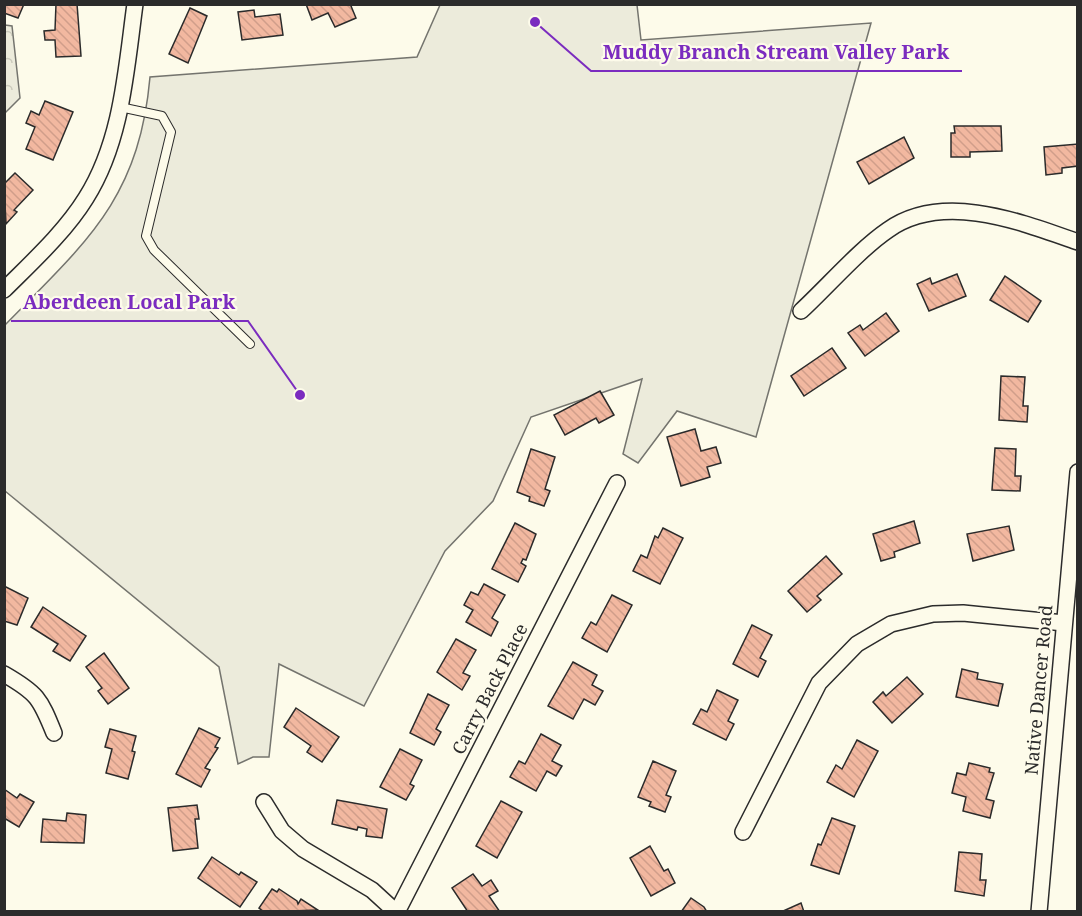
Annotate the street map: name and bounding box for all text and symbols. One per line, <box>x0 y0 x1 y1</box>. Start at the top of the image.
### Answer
callout: Muddy Branch Stream Valley Park <box>591 33 962 71</box>
text: Muddy Branch Stream Valley Park <box>603 38 950 65</box>
callout: Aberdeen Local Park <box>11 283 248 321</box>
text: Aberdeen Local Park <box>23 288 235 315</box>
street label: Native Dancer Road <box>1019 604 1057 776</box>
street label: Carry Back Place <box>446 619 532 758</box>

